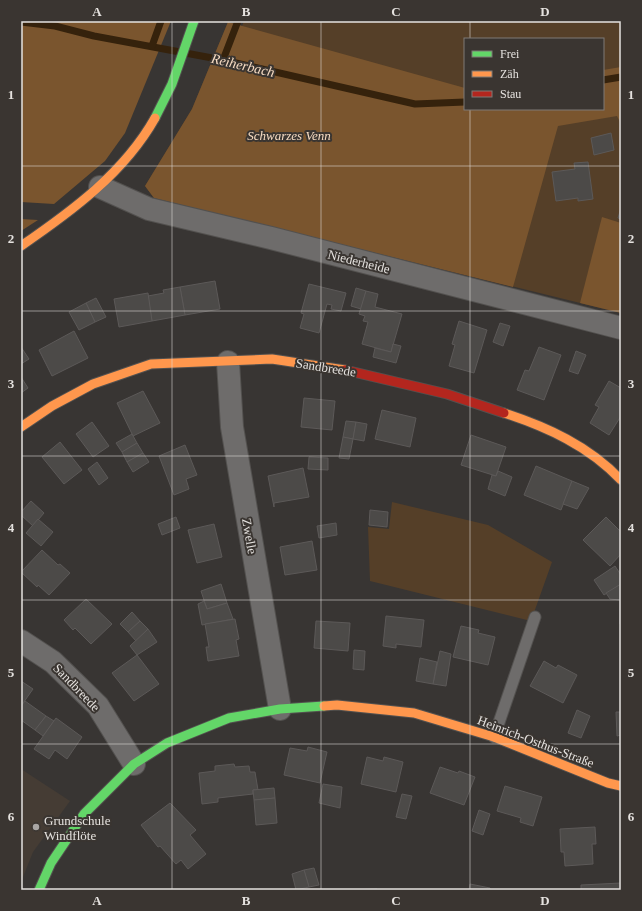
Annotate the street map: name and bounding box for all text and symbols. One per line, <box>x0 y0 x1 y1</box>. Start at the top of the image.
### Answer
text: A <box>92 4 102 19</box>
text: B <box>242 4 251 19</box>
text: C <box>391 4 401 19</box>
text: D <box>540 4 550 19</box>
legend <box>464 38 604 110</box>
text: Frei <box>500 47 520 61</box>
water label: Reiherbach <box>209 51 276 80</box>
text: Zäh <box>500 67 519 81</box>
text: 1 <box>8 87 14 102</box>
text: Stau <box>500 87 521 101</box>
text: 1 <box>628 87 634 102</box>
park label: Schwarzes Venn <box>247 128 331 143</box>
text: 2 <box>8 231 14 246</box>
text: 2 <box>628 231 634 246</box>
street label: Niederheide <box>326 247 392 277</box>
street label: Sandbreede <box>295 355 357 380</box>
text: 3 <box>8 376 15 391</box>
text: 3 <box>628 376 635 391</box>
street label: Zwelle <box>239 517 260 555</box>
text: 4 <box>8 520 15 535</box>
text: 4 <box>628 520 635 535</box>
street label: Sandbreede <box>50 660 103 715</box>
text: 5 <box>8 665 15 680</box>
text: 5 <box>628 665 635 680</box>
street label: Heinrich-Osthus-Straße <box>475 712 596 771</box>
text: 6 <box>8 809 15 824</box>
text: 6 <box>628 809 635 824</box>
place label: Grundschule Windflöte <box>44 813 111 843</box>
marker: Grundschule Windflöte <box>31 822 41 832</box>
text: A <box>92 893 102 908</box>
text: B <box>242 893 251 908</box>
text: C <box>391 893 401 908</box>
text: D <box>540 893 550 908</box>

